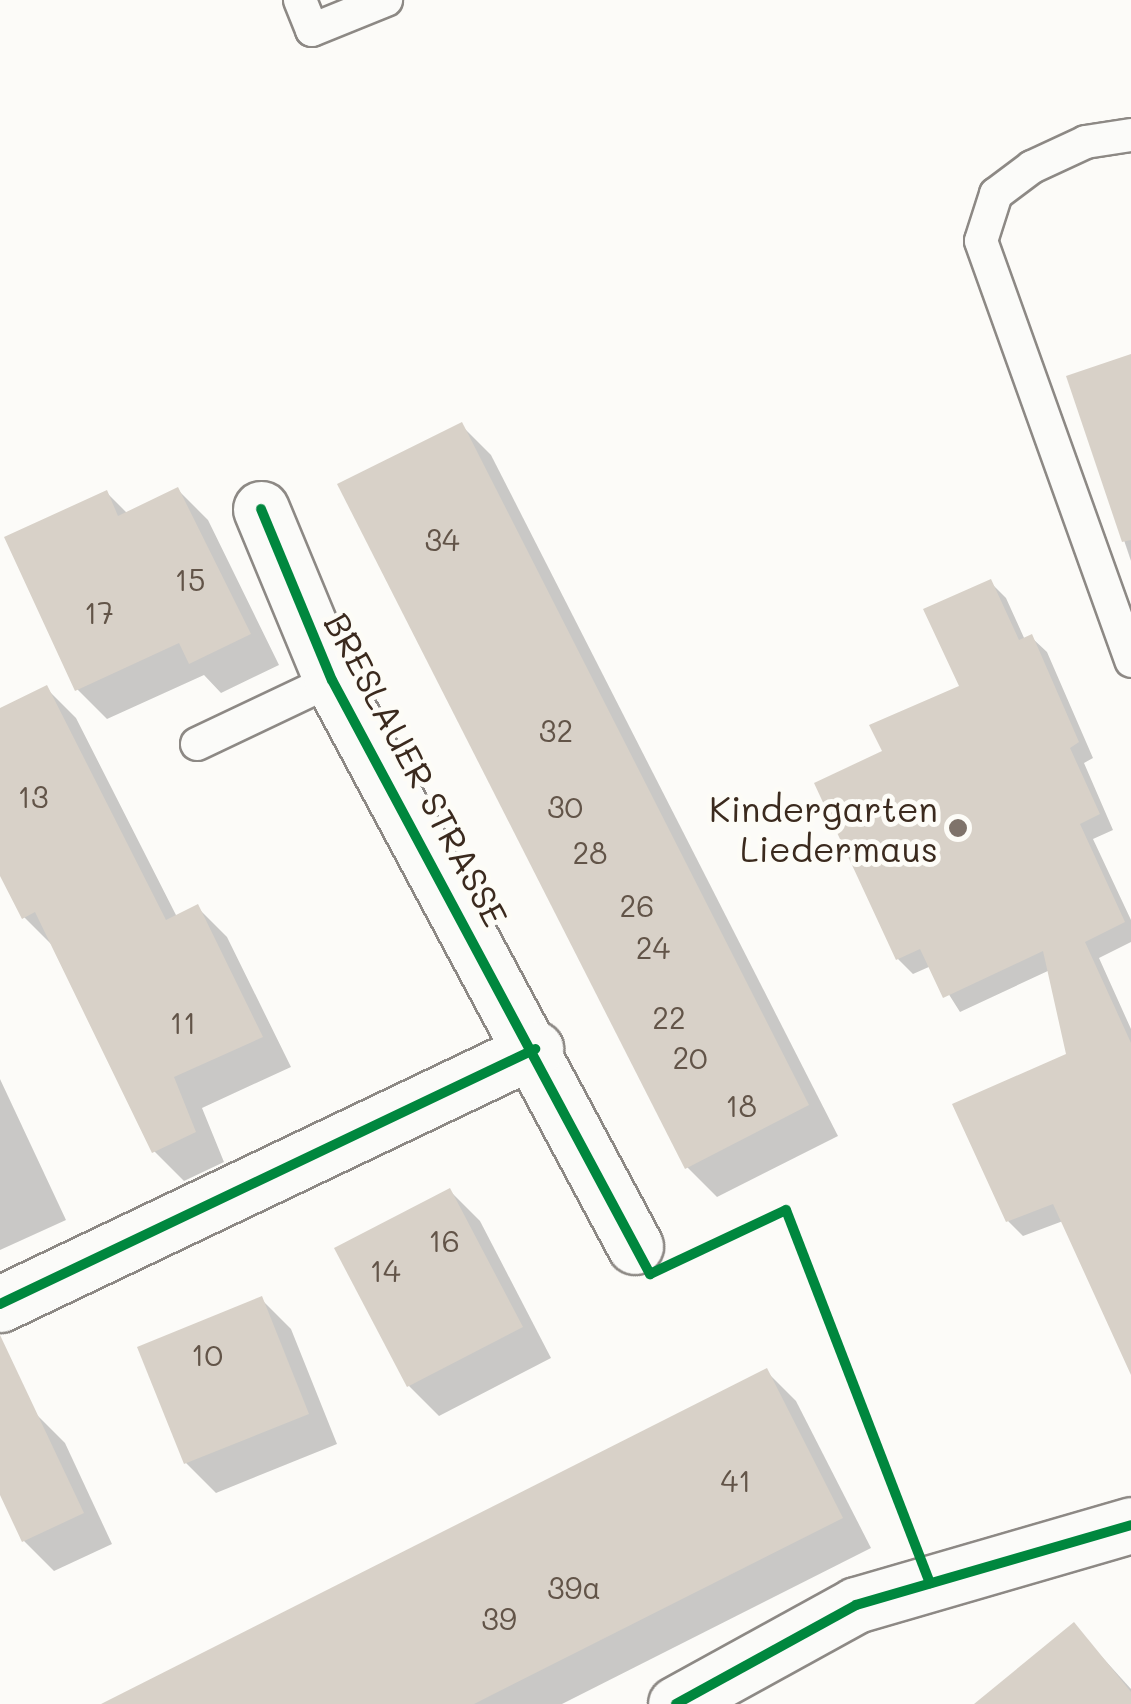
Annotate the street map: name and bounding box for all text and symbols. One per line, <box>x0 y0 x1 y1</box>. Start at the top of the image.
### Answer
house number: 34 <box>424 521 460 557</box>
house number: 15 <box>175 561 205 597</box>
house number: 17 <box>84 594 114 630</box>
street label: BRESLAUER STRASSE <box>317 605 517 933</box>
house number: 32 <box>539 712 573 748</box>
house number: 13 <box>18 778 48 814</box>
place label: Kindergarten Liedermaus <box>709 787 938 869</box>
house number: 30 <box>547 788 583 824</box>
marker: Kindergarten Liedermaus <box>947 817 969 839</box>
house number: 28 <box>573 834 607 870</box>
house number: 26 <box>620 887 654 923</box>
house number: 24 <box>636 929 670 965</box>
house number: 22 <box>652 999 686 1035</box>
house number: 11 <box>170 1004 196 1040</box>
house number: 20 <box>672 1039 708 1075</box>
house number: 18 <box>725 1087 757 1123</box>
house number: 16 <box>428 1222 460 1258</box>
house number: 14 <box>369 1252 401 1288</box>
house number: 10 <box>191 1336 223 1372</box>
house number: 41 <box>720 1462 752 1498</box>
house number: 39a <box>547 1569 601 1605</box>
house number: 39 <box>481 1600 517 1636</box>

